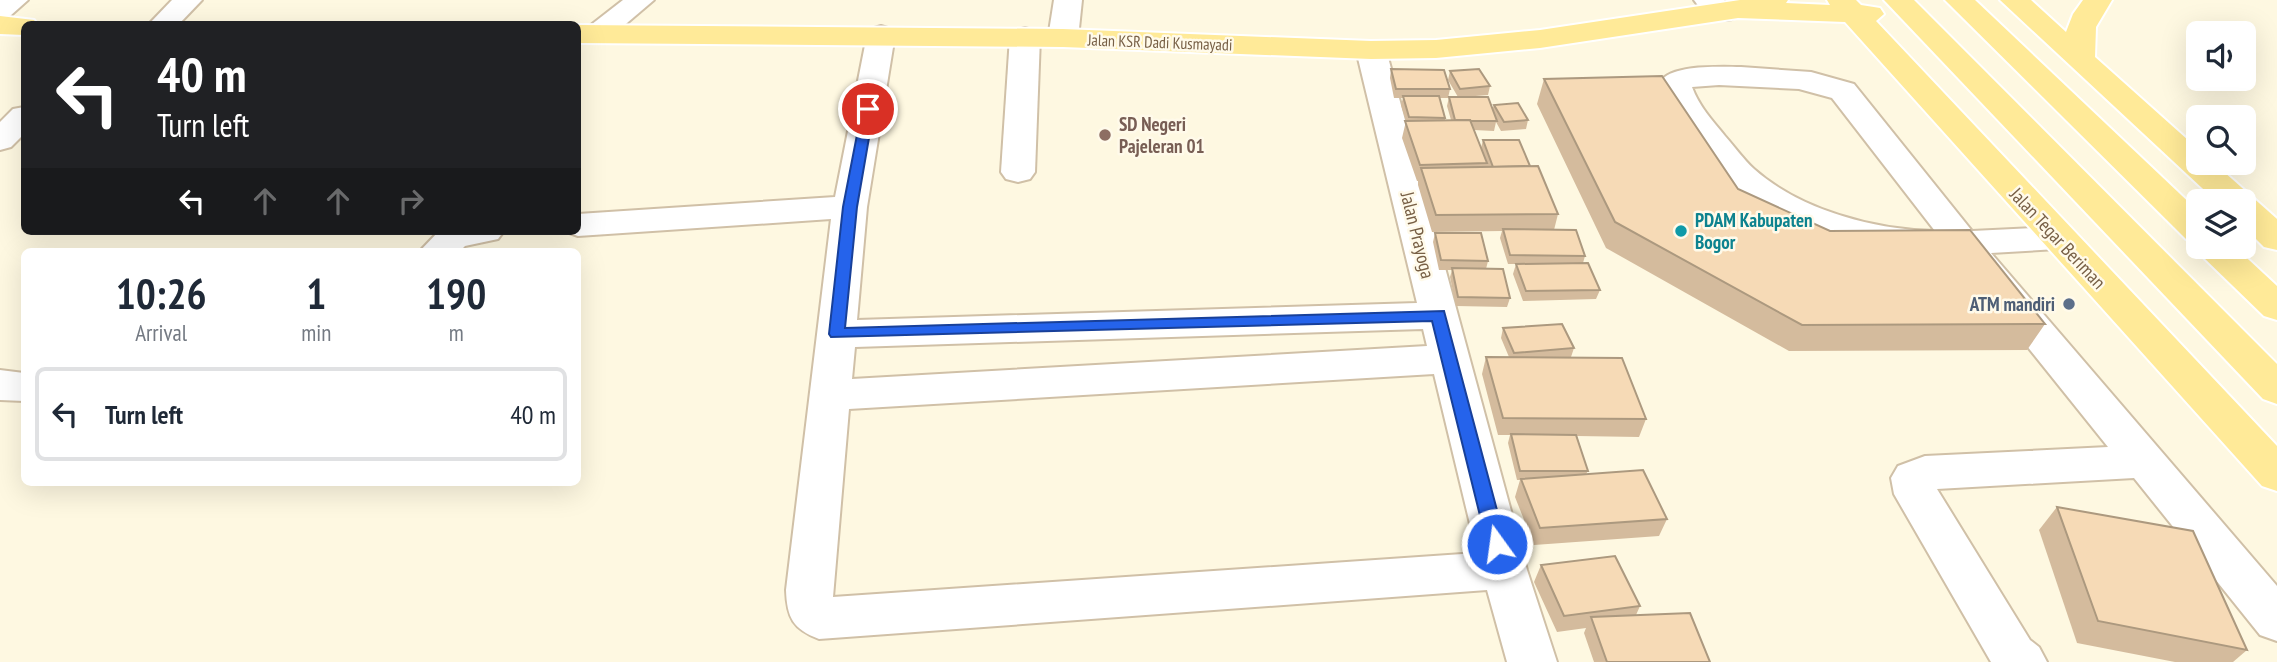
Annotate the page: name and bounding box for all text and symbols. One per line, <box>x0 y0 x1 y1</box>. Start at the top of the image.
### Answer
map controls <box>2186 21 2256 259</box>
button: sound <box>2186 21 2256 91</box>
street label: Jalan KSR Dadi Kusmayadi <box>1086 29 1233 55</box>
text: 40 m <box>157 42 246 106</box>
icon: left <box>42 49 133 140</box>
pin <box>838 79 898 139</box>
icon: arrive <box>849 90 887 128</box>
text: Turn left <box>157 104 249 146</box>
button: search <box>2186 105 2256 175</box>
place label: SD Negeri Pajeleran 01 <box>1119 112 1205 158</box>
marker: SD Negeri Pajeleran 01 <box>1097 127 1113 143</box>
icon: left <box>173 182 211 220</box>
icon: ahead <box>246 182 284 220</box>
icon: ahead <box>319 182 357 220</box>
icon: right <box>392 182 430 220</box>
street label: Jalan Tegar Beriman <box>2004 182 2111 294</box>
street label: Jalan Prayoga <box>1395 188 1440 281</box>
button: layers <box>2186 189 2256 259</box>
place label: PDAM Kabupaten Bogor <box>1695 208 1813 254</box>
marker: PDAM Kabupaten Bogor <box>1673 223 1689 239</box>
text: 10:26 <box>116 266 207 321</box>
text: 1 <box>306 266 326 321</box>
text: 190 <box>426 266 486 321</box>
place label: ATM mandiri <box>1969 292 2055 316</box>
marker: ATM mandiri <box>2061 296 2077 312</box>
text: Arrival <box>135 318 187 347</box>
text: min <box>301 318 331 347</box>
text: m <box>449 318 464 347</box>
icon: left <box>46 395 84 433</box>
text: Turn left <box>105 398 183 431</box>
text: 40 m <box>510 398 556 431</box>
position arrow <box>1460 507 1534 581</box>

